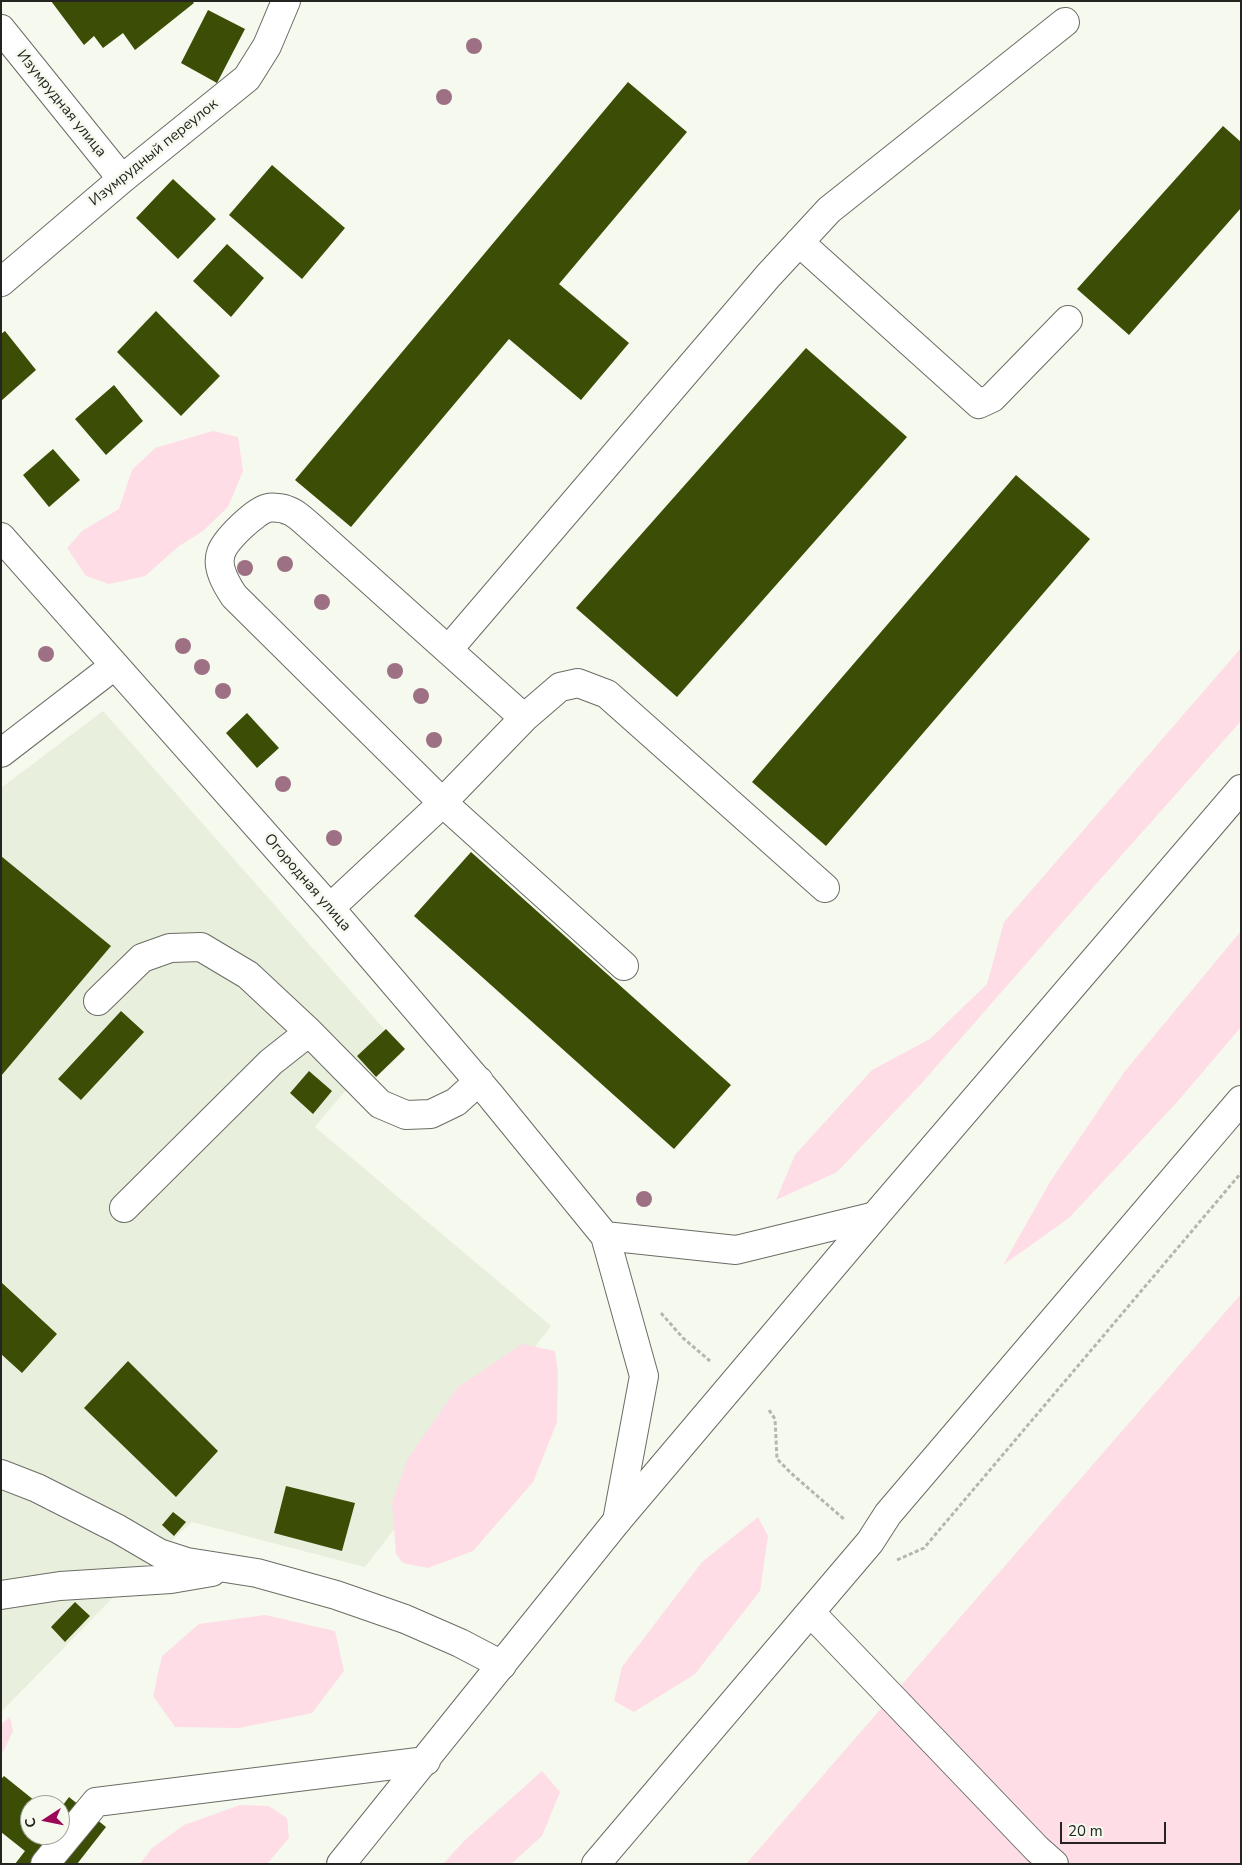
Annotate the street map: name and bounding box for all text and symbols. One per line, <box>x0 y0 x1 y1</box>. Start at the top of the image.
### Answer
street label: Изумрудная улица <box>12 47 110 161</box>
street label: Изумрудный переулок <box>86 96 222 210</box>
street label: Огородная улица <box>260 831 354 935</box>
north arrow <box>20 1795 70 1845</box>
scale bar <box>1062 1812 1168 1844</box>
text: С <box>21 1816 41 1829</box>
text: 20 m <box>1068 1821 1103 1841</box>

